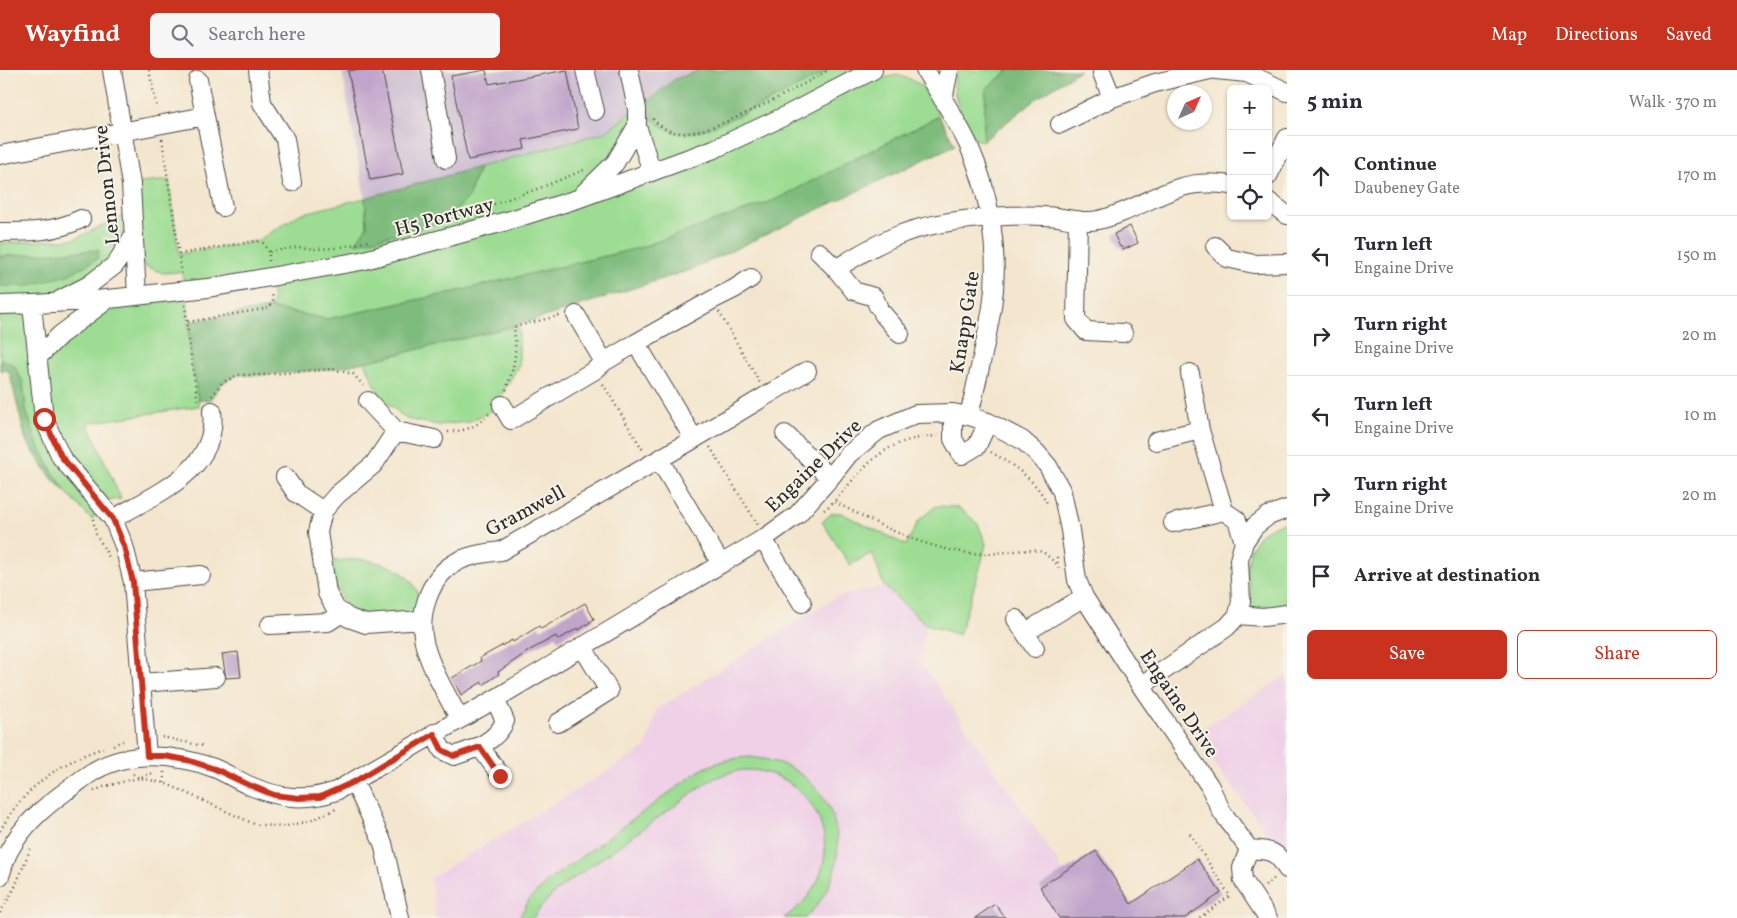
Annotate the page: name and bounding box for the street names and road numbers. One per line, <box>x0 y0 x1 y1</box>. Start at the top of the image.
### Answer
street label: Lennon Drive <box>88 124 128 246</box>
street label: H5 Portway <box>392 191 497 245</box>
street label: Knapp Gate <box>944 269 988 375</box>
street label: Engaine Drive <box>760 413 869 520</box>
street label: Gramwell <box>481 479 571 544</box>
street label: Engaine Drive <box>1132 645 1225 764</box>

